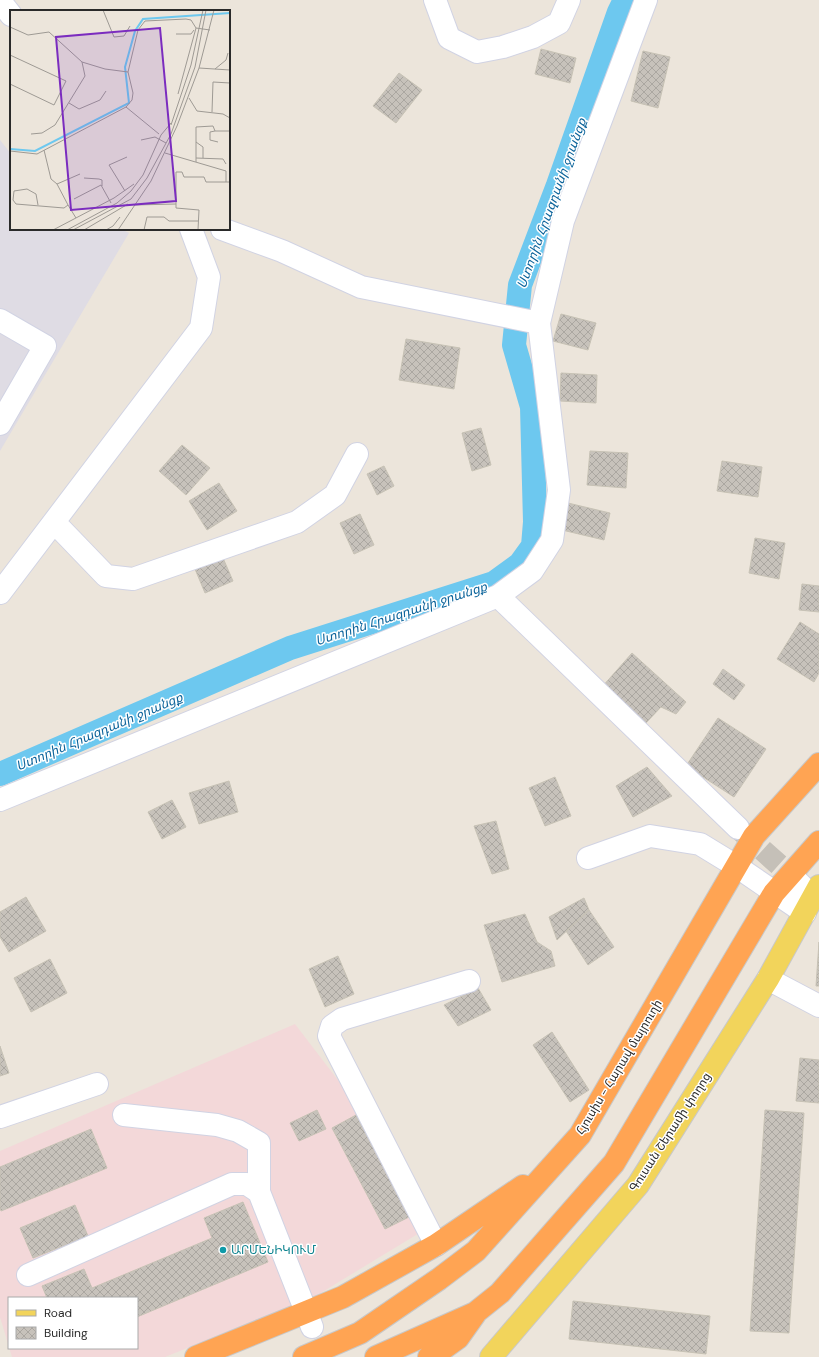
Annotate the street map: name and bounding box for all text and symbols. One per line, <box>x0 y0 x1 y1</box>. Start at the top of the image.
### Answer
inset map <box>10 10 230 230</box>
water label: Ստորին Հրազդանի ջրանցք <box>513 115 591 291</box>
water label: Ստորին Հրազդանի ջրանցք <box>313 577 490 649</box>
water label: Ստորին Հրազդանի ջրանցք <box>13 688 186 774</box>
street label: Հյուսիս - Հարավ մայրուղի <box>572 997 666 1137</box>
street label: Գուսան Շերամի փողոց <box>625 1069 715 1195</box>
place label: ԱՐՄԵՆԻԿՈՒՄ <box>231 1242 317 1258</box>
marker: ԱՐՄԵՆԻԿՈՒՄ <box>218 1245 228 1255</box>
legend <box>8 1297 138 1349</box>
text: Road <box>44 1305 72 1321</box>
text: Building <box>44 1325 88 1341</box>

